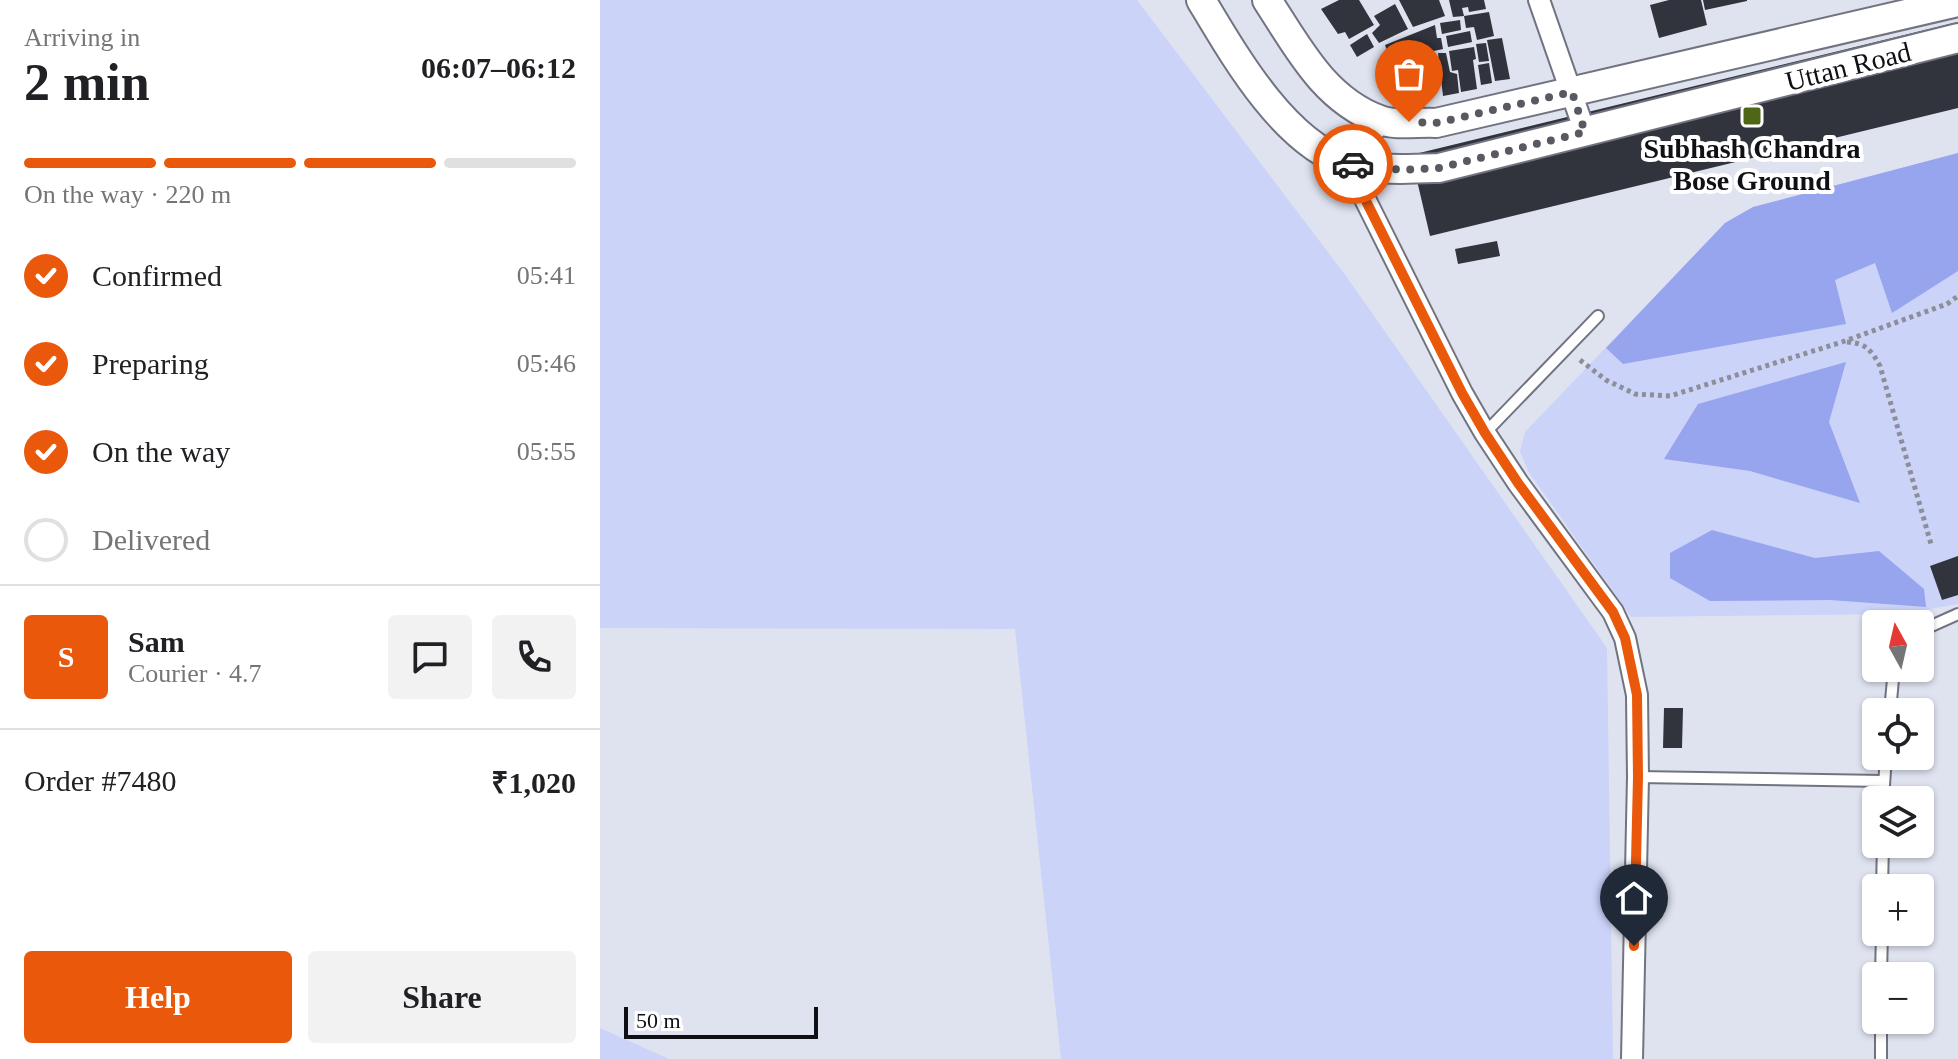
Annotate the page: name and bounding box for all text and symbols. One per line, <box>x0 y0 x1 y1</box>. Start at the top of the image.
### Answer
text: Arriving in <box>24 23 140 52</box>
street label: Uttan Road <box>1782 36 1914 97</box>
pin <box>1375 40 1443 122</box>
text: 06:07–06:12 <box>421 51 576 84</box>
icon: bag <box>1387 52 1431 96</box>
text: 2 min <box>24 54 150 111</box>
marker: Subhash Chandra Bose Ground <box>1741 105 1763 127</box>
courier <box>1313 124 1393 204</box>
place label: Subhash Chandra Bose Ground <box>1643 133 1861 196</box>
icon: car <box>1331 142 1375 186</box>
text: On the way · 220 m <box>24 180 231 209</box>
icon: check <box>24 254 68 298</box>
text: Confirmed <box>92 259 222 292</box>
text: 05:41 <box>517 261 576 290</box>
icon: check <box>24 342 68 386</box>
text: Preparing <box>92 347 209 380</box>
text: 05:46 <box>517 349 576 378</box>
icon: check <box>24 430 68 474</box>
text: On the way <box>92 435 230 468</box>
text: 05:55 <box>517 437 576 466</box>
text: Delivered <box>92 523 210 556</box>
north arrow <box>1862 610 1934 682</box>
map controls <box>1862 610 1934 1034</box>
button: chat <box>388 615 472 699</box>
button: phone <box>492 615 576 699</box>
text: Sam <box>128 625 185 658</box>
text: S <box>58 640 74 673</box>
text: Courier · 4.7 <box>128 659 262 688</box>
button: locate <box>1862 698 1934 770</box>
text: Order #7480 <box>24 764 176 797</box>
text: ₹1,020 <box>491 766 576 799</box>
button: layers <box>1862 786 1934 858</box>
pin <box>1600 864 1668 946</box>
button: + <box>1862 874 1934 946</box>
icon: home <box>1612 876 1656 920</box>
button: Help <box>24 951 292 1043</box>
button: Share <box>308 951 576 1043</box>
button: − <box>1862 962 1934 1034</box>
scale bar <box>624 1003 818 1039</box>
text: 50 m <box>636 1008 681 1033</box>

